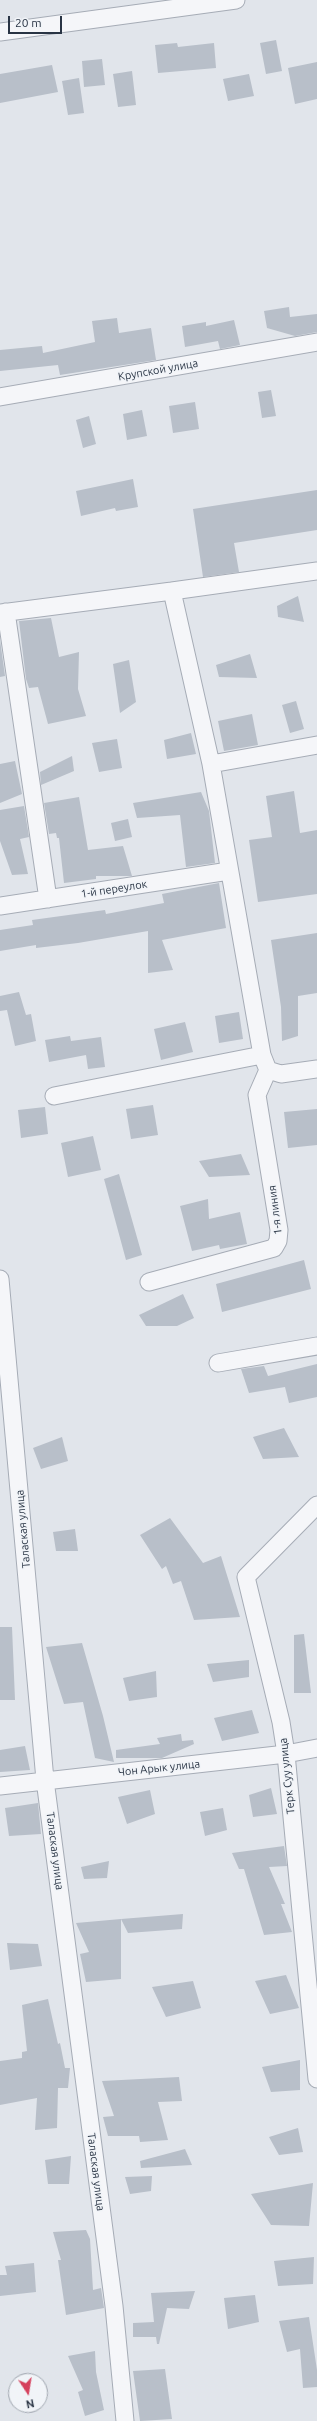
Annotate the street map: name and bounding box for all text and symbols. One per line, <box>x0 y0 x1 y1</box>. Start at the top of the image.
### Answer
scale bar <box>10 8 64 34</box>
text: 20 m <box>15 16 42 29</box>
street label: Крупской улица <box>117 356 199 384</box>
street label: 1-й переулок <box>80 877 148 901</box>
street label: 1-я линия <box>265 1185 285 1235</box>
street label: Талаская улица <box>13 1489 33 1569</box>
street label: Терк Суу улица <box>276 1737 298 1815</box>
street label: Чон Арык улица <box>117 1757 201 1779</box>
street label: Талаская улица <box>44 1811 66 1891</box>
street label: Талаская улица <box>85 2132 107 2212</box>
north arrow <box>8 2373 48 2413</box>
text: N <box>25 2397 36 2410</box>

